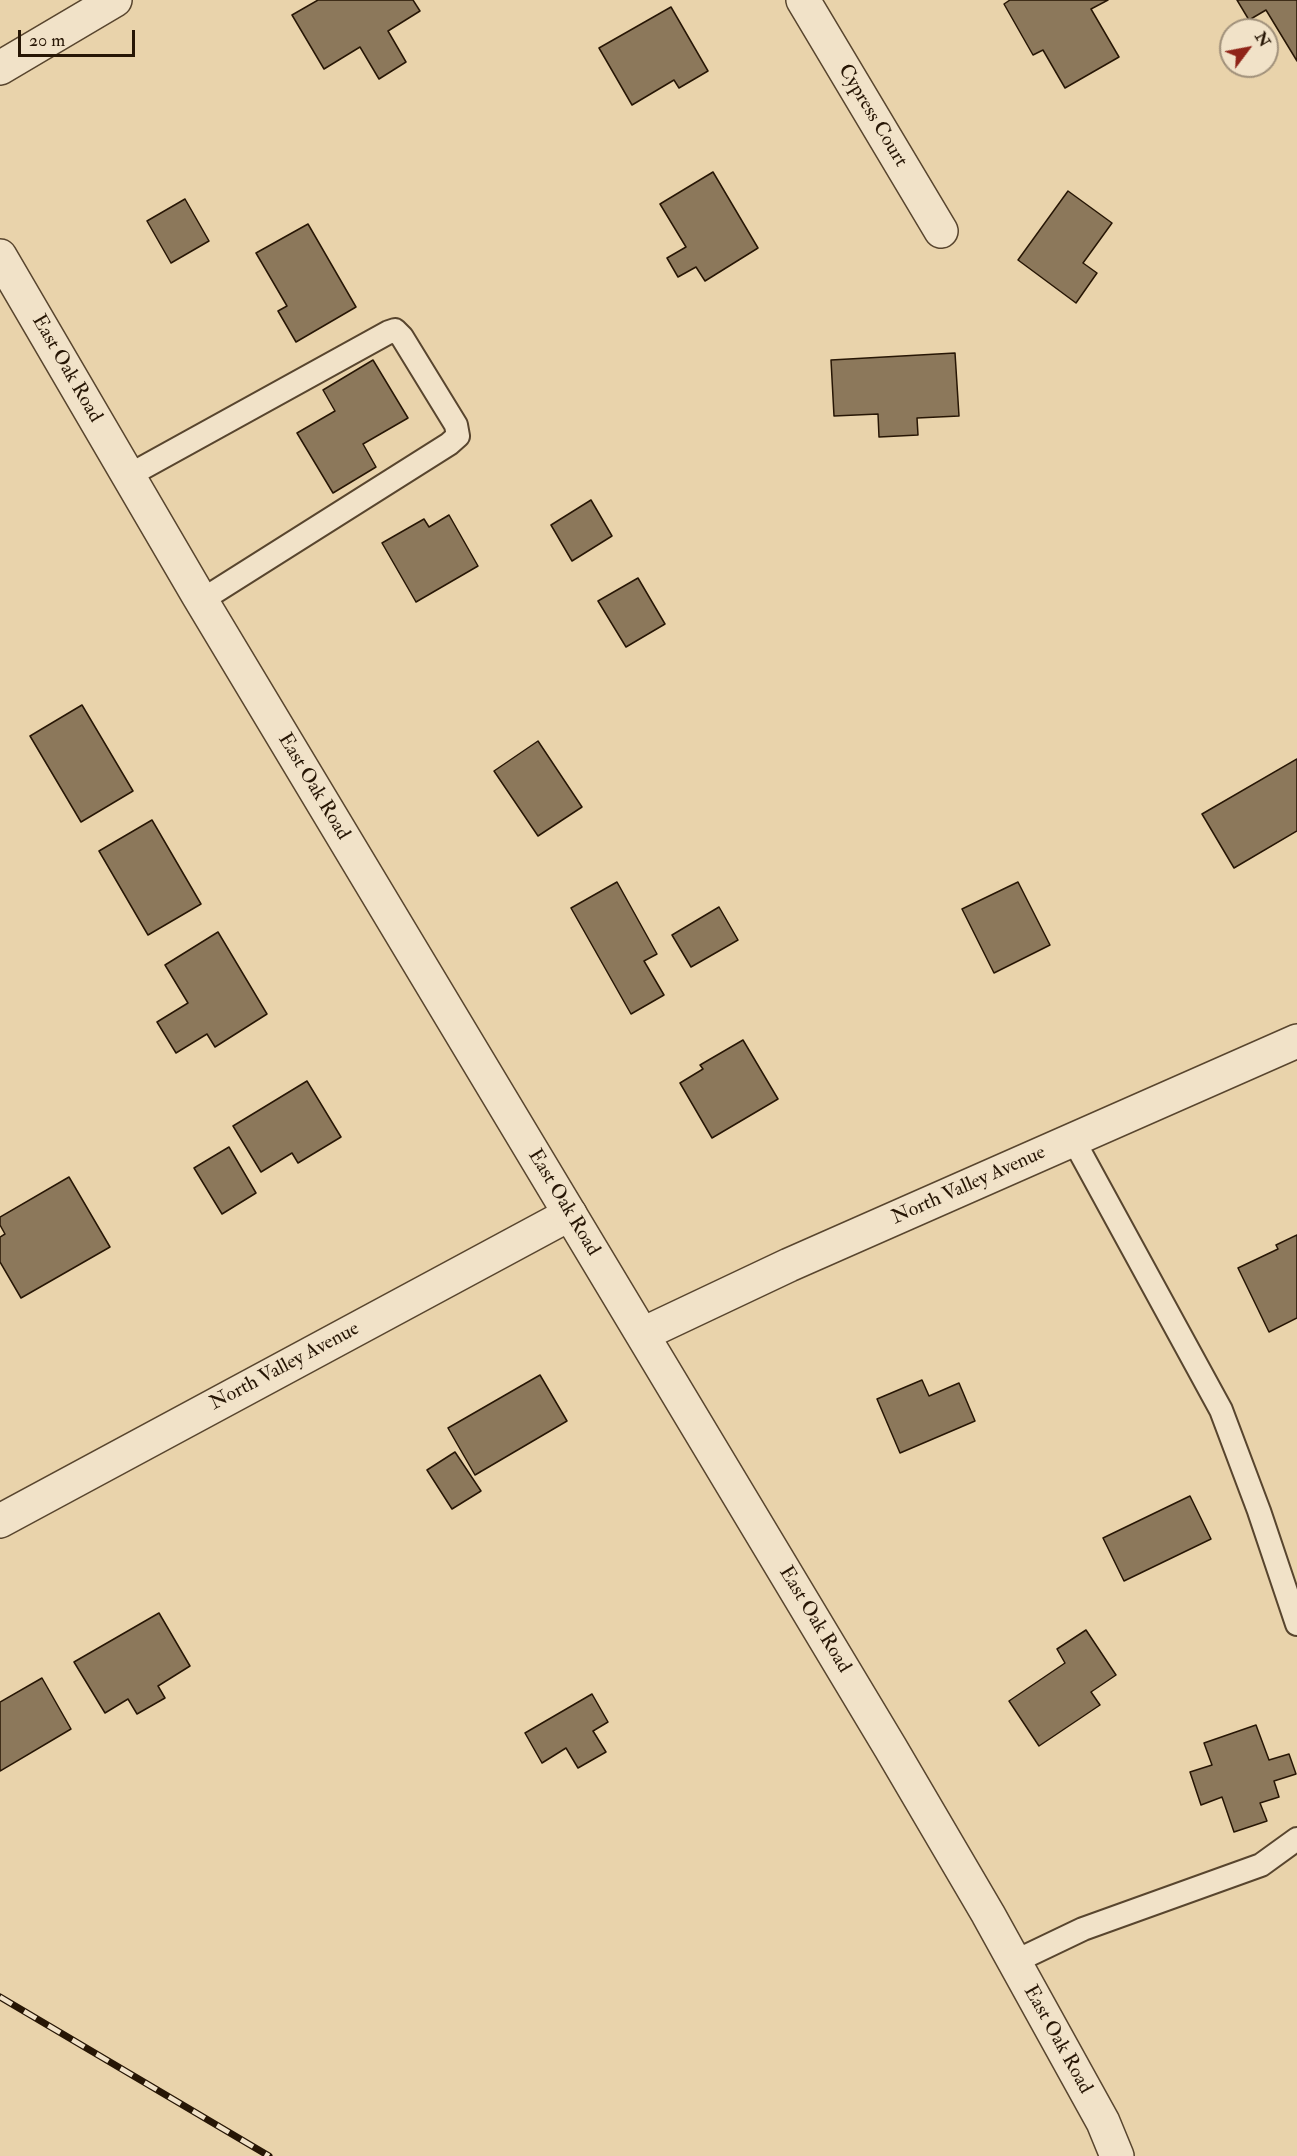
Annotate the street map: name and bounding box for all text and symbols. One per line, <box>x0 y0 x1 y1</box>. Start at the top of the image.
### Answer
scale bar <box>21 18 138 56</box>
north arrow <box>1219 18 1279 78</box>
text: N <box>1250 28 1275 51</box>
text: 20 m <box>29 29 65 52</box>
street label: Cypress Court <box>832 60 912 172</box>
street label: East Oak Road <box>26 311 106 427</box>
street label: East Oak Road <box>272 729 354 845</box>
street label: North Valley Avenue <box>888 1141 1050 1231</box>
street label: East Oak Road <box>522 1145 604 1261</box>
street label: North Valley Avenue <box>206 1317 364 1417</box>
street label: East Oak Road <box>773 1562 855 1678</box>
street label: East Oak Road <box>1017 1982 1097 2098</box>

